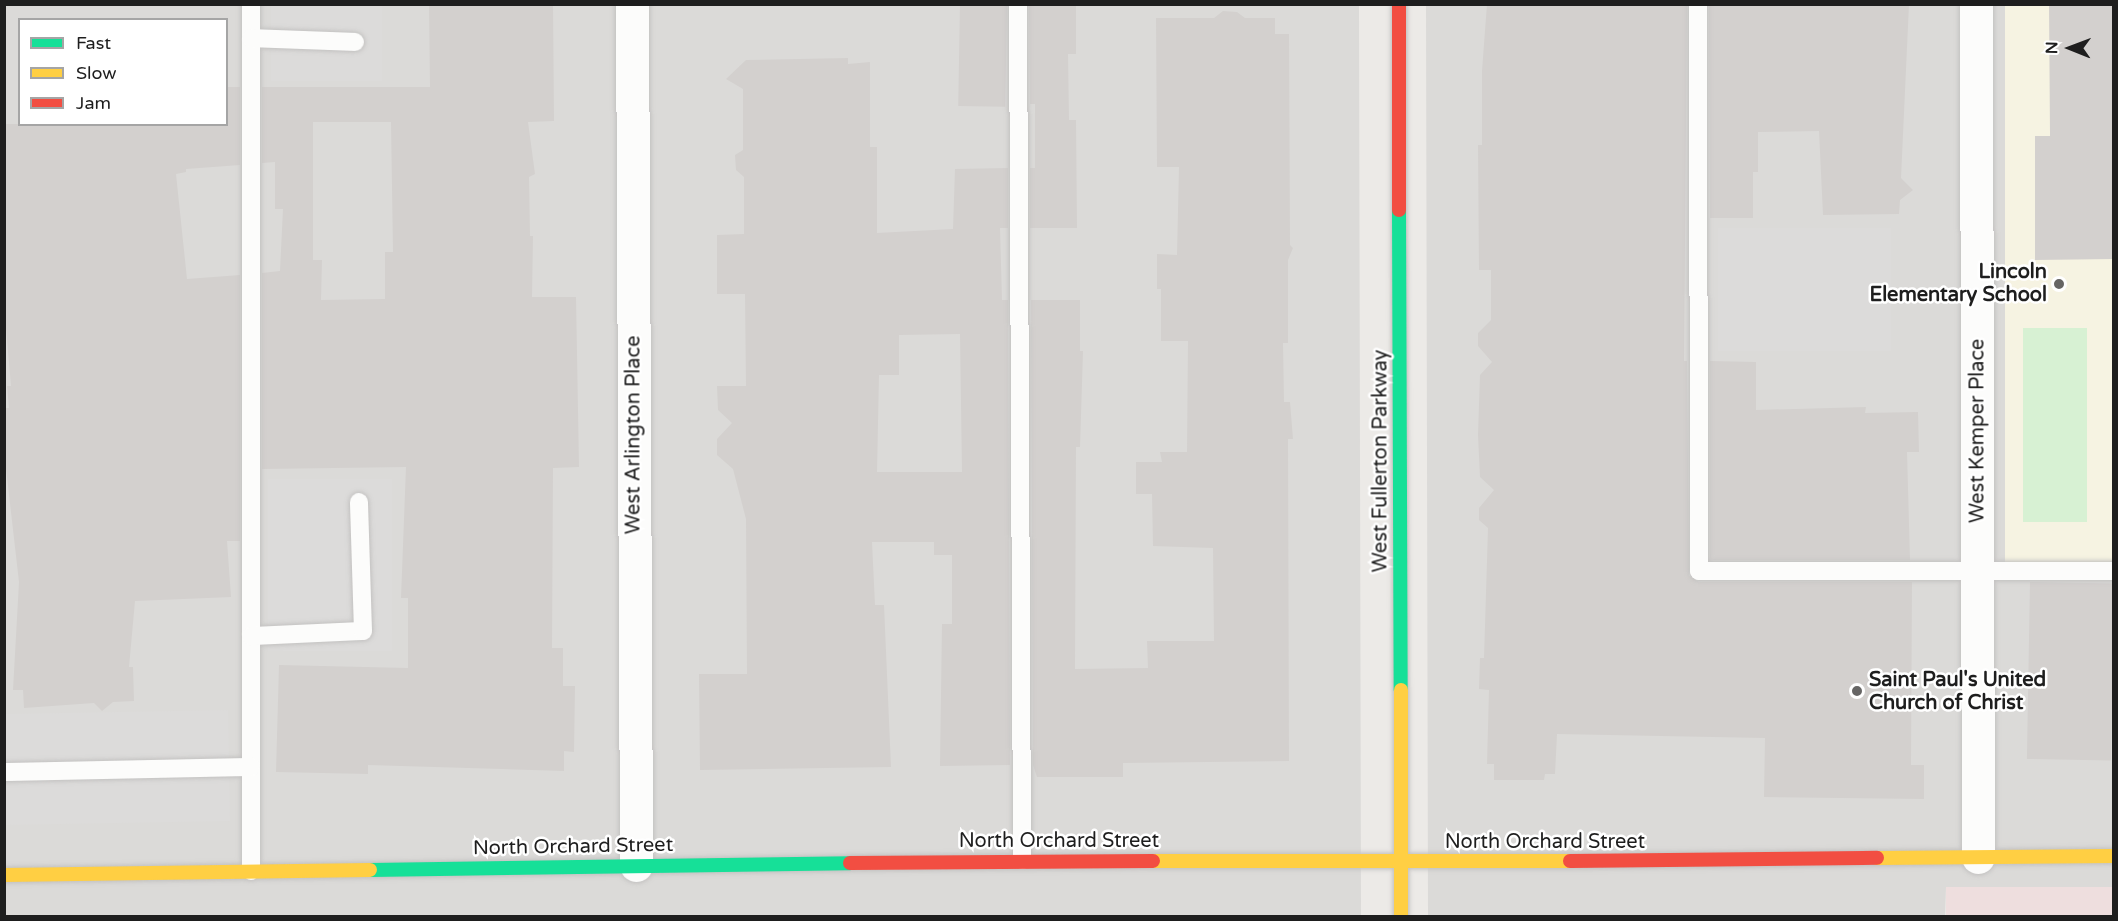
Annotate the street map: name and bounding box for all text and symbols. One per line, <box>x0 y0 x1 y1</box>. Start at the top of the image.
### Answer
legend <box>18 18 228 126</box>
north arrow <box>2040 18 2100 78</box>
text: Fast <box>76 32 111 54</box>
text: N <box>2042 41 2062 54</box>
text: Slow <box>76 62 117 84</box>
text: Jam <box>76 92 111 114</box>
place label: Lincoln Elementary School <box>1869 260 2047 307</box>
marker: Lincoln Elementary School <box>2052 277 2066 291</box>
street label: West Arlington Place <box>622 336 646 534</box>
street label: West Kemper Place <box>1966 339 1990 523</box>
street label: West Fullerton Parkway <box>1369 350 1393 572</box>
place label: Saint Paul's United Church of Christ <box>1869 668 2046 715</box>
marker: Saint Paul's United Church of Christ <box>1850 684 1864 698</box>
street label: North Orchard Street <box>959 829 1159 853</box>
street label: North Orchard Street <box>1445 830 1645 854</box>
street label: North Orchard Street <box>473 833 673 861</box>

